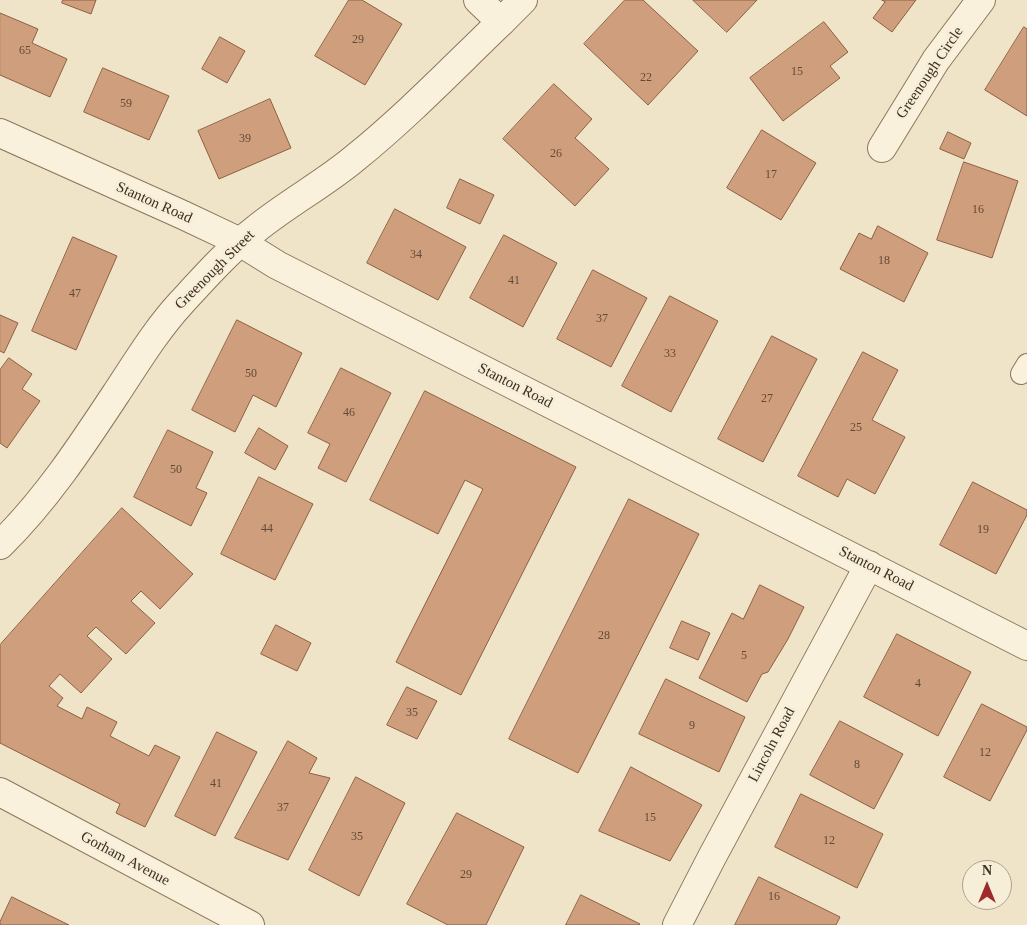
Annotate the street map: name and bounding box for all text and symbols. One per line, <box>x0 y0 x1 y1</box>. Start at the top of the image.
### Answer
street label: Greenough Circle <box>893 24 967 122</box>
house number: 29 <box>352 33 364 47</box>
house number: 65 <box>19 44 31 58</box>
house number: 15 <box>791 65 803 79</box>
house number: 22 <box>640 71 652 85</box>
house number: 59 <box>120 97 132 111</box>
house number: 39 <box>239 132 251 146</box>
house number: 26 <box>550 147 562 161</box>
house number: 17 <box>765 168 777 182</box>
street label: Stanton Road <box>113 178 195 228</box>
house number: 16 <box>972 203 984 217</box>
street label: Greenough Street <box>171 226 259 314</box>
house number: 34 <box>410 248 422 262</box>
house number: 18 <box>878 254 890 268</box>
house number: 41 <box>508 274 520 288</box>
house number: 47 <box>69 287 81 301</box>
house number: 37 <box>596 312 608 326</box>
house number: 33 <box>664 347 676 361</box>
street label: Stanton Road <box>475 360 555 412</box>
house number: 50 <box>245 367 257 381</box>
house number: 27 <box>761 392 773 406</box>
house number: 46 <box>343 406 355 420</box>
house number: 25 <box>850 421 862 435</box>
house number: 50 <box>170 463 182 477</box>
house number: 44 <box>261 522 273 536</box>
house number: 19 <box>977 523 989 537</box>
street label: Stanton Road <box>836 543 916 595</box>
house number: 28 <box>598 629 610 643</box>
house number: 5 <box>741 649 747 663</box>
house number: 4 <box>915 677 921 691</box>
street label: Lincoln Road <box>745 705 799 785</box>
house number: 35 <box>406 706 418 720</box>
house number: 9 <box>689 719 695 733</box>
house number: 12 <box>979 746 991 760</box>
house number: 8 <box>854 758 860 772</box>
house number: 41 <box>210 777 222 791</box>
house number: 37 <box>277 801 289 815</box>
house number: 15 <box>644 811 656 825</box>
street label: Gorham Avenue <box>77 828 173 890</box>
house number: 35 <box>351 830 363 844</box>
house number: 12 <box>823 834 835 848</box>
north arrow <box>962 860 1012 910</box>
text: N <box>982 863 992 878</box>
house number: 29 <box>460 868 472 882</box>
house number: 16 <box>768 890 780 904</box>

